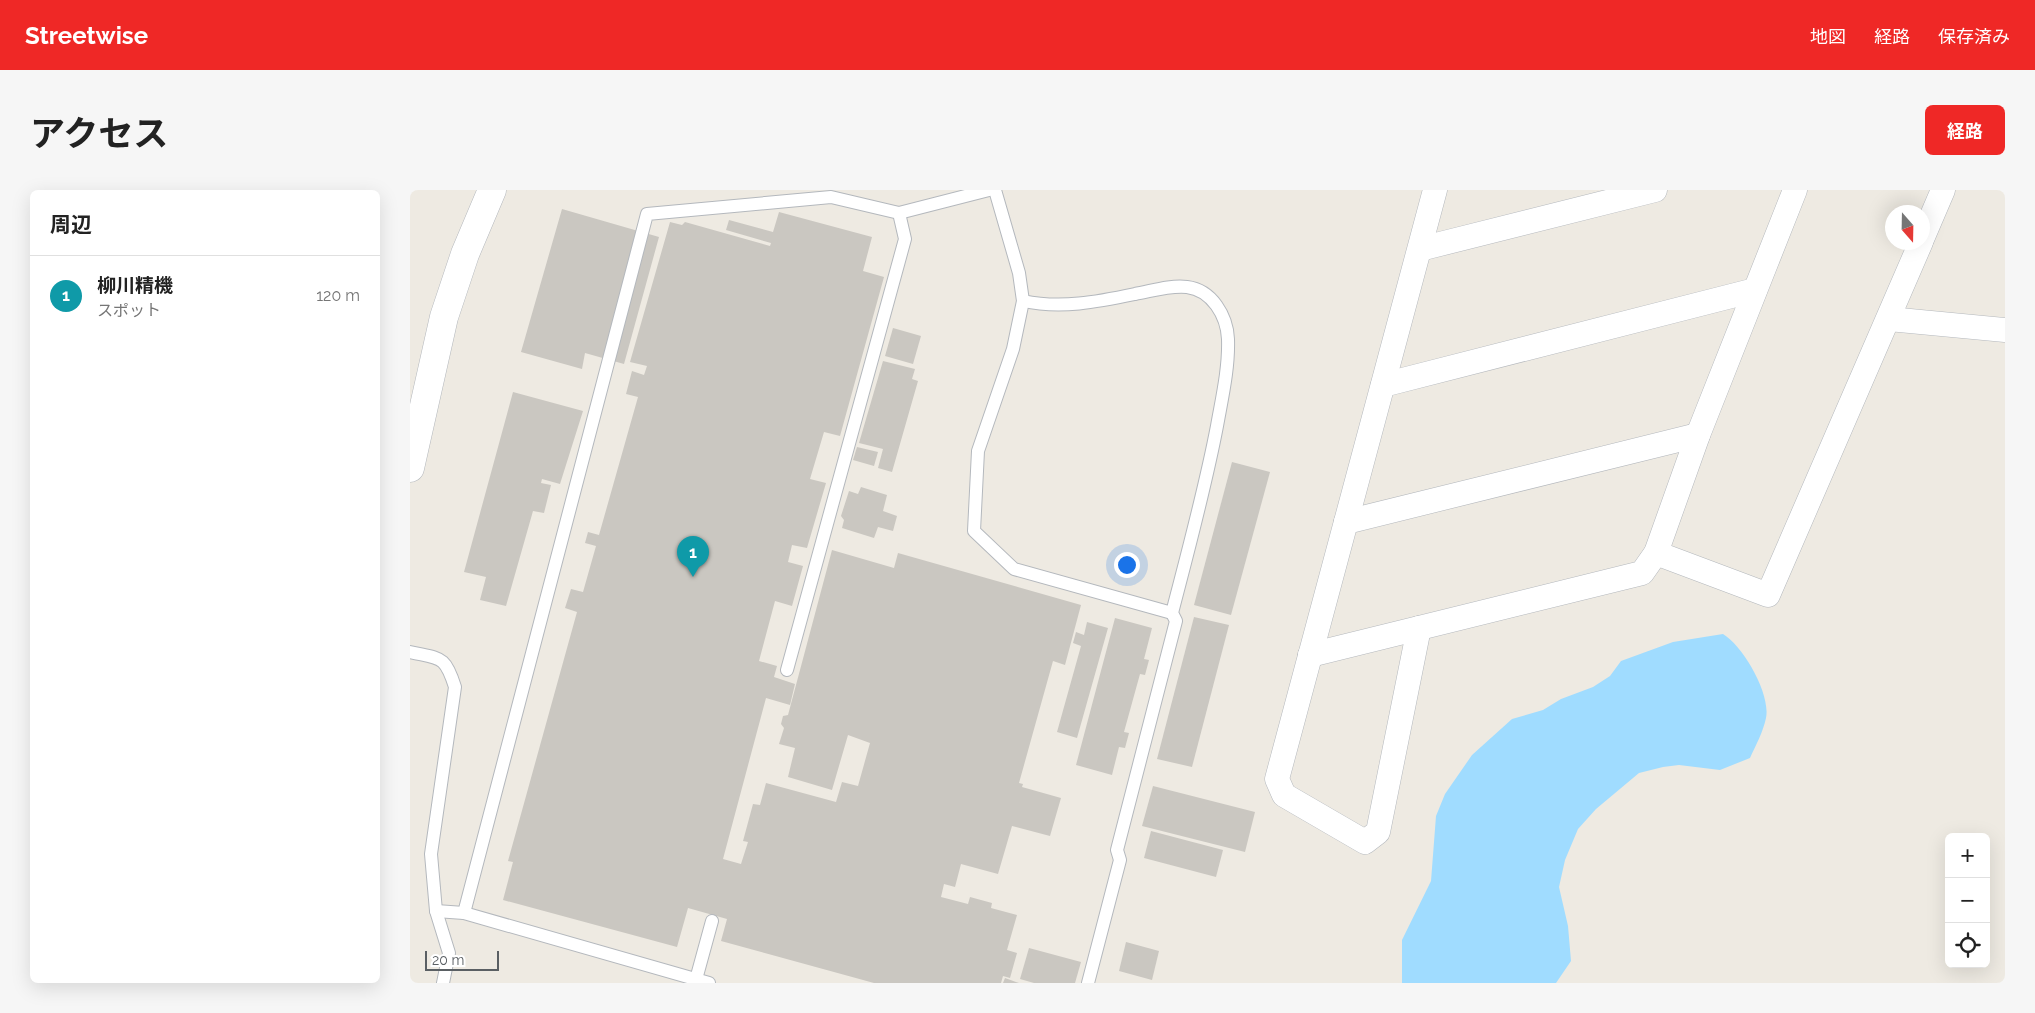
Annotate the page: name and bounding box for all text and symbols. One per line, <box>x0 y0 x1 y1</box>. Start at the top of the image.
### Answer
text: Streetwise <box>25 21 148 50</box>
text: 地図 <box>1810 26 1846 47</box>
text: 経路 <box>1874 26 1910 47</box>
text: 保存済み <box>1938 26 2010 47</box>
button: 経路 <box>1925 105 2005 155</box>
text: アクセス <box>30 113 168 154</box>
north arrow <box>1885 205 1930 250</box>
text: 周辺 <box>50 212 92 237</box>
text: 柳川精機 <box>97 274 173 296</box>
text: 1 <box>62 286 70 305</box>
text: 120 m <box>316 286 360 305</box>
text: スポット <box>97 301 161 320</box>
pin: 1 <box>677 536 709 577</box>
your location <box>1114 552 1140 578</box>
map controls <box>1945 833 1990 968</box>
button: + <box>1945 833 1990 878</box>
button: − <box>1945 878 1990 923</box>
button: locate <box>1945 923 1990 968</box>
scale bar <box>425 948 499 971</box>
text: 20 m <box>432 952 464 968</box>

